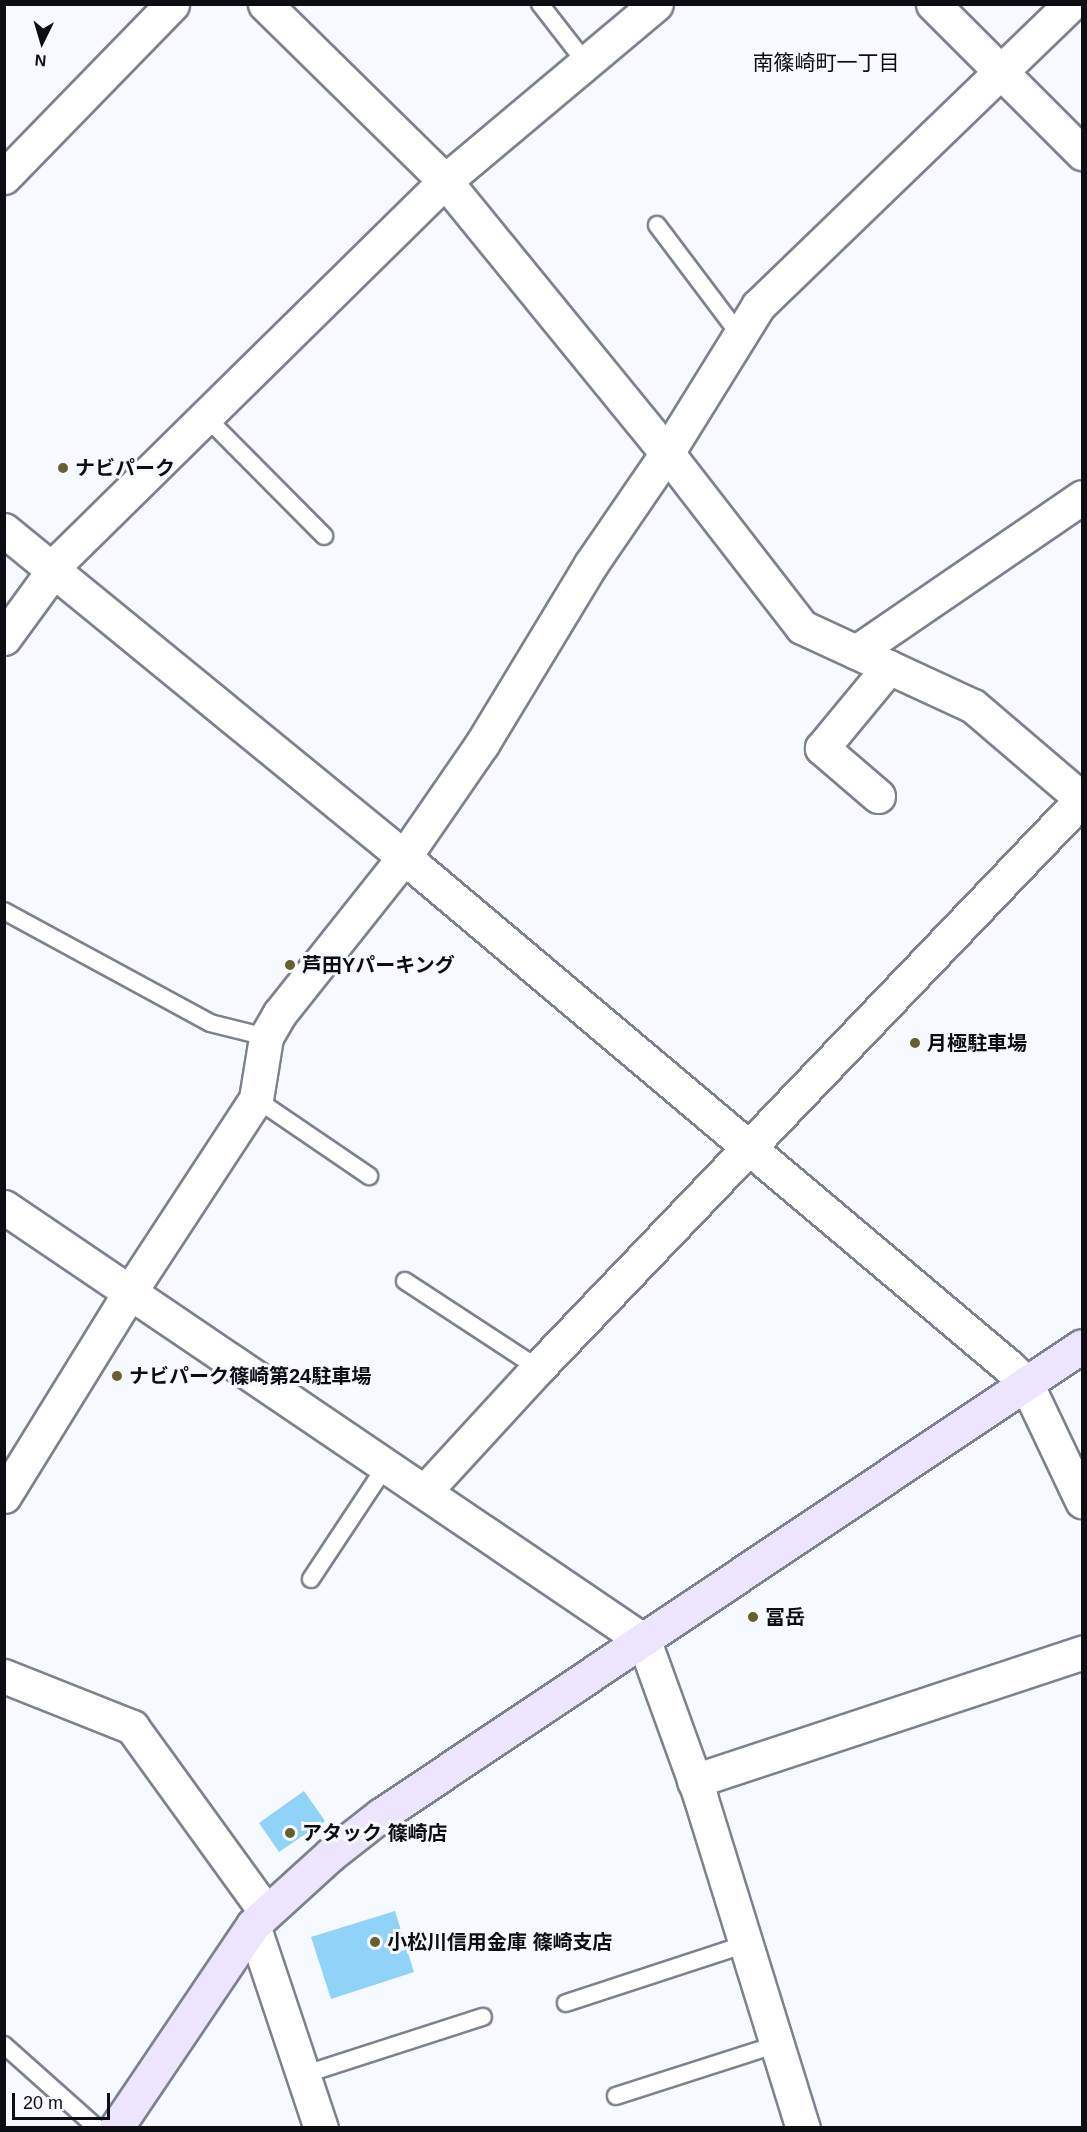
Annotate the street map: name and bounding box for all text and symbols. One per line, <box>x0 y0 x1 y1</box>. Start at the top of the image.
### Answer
north arrow <box>12 12 72 72</box>
district label: 南篠崎町一丁目 <box>753 50 899 76</box>
text: N <box>34 51 47 69</box>
place label: ナビパーク <box>75 456 175 480</box>
marker: ナビパーク <box>56 461 70 475</box>
place label: 芦田Yパーキング <box>302 953 455 977</box>
marker: 芦田Yパーキング <box>283 958 297 972</box>
place label: 月極駐車場 <box>927 1031 1027 1055</box>
marker: 月極駐車場 <box>908 1036 922 1050</box>
place label: ナビパーク篠崎第24駐車場 <box>129 1364 371 1388</box>
marker: ナビパーク篠崎第24駐車場 <box>110 1369 124 1383</box>
place label: 冨岳 <box>765 1605 805 1629</box>
marker: 冨岳 <box>746 1610 760 1624</box>
place label: アタック 篠崎店 <box>302 1821 448 1845</box>
marker: アタック 篠崎店 <box>283 1826 297 1840</box>
place label: 小松川信用金庫 篠崎支店 <box>387 1930 613 1954</box>
marker: 小松川信用金庫 篠崎支店 <box>368 1935 382 1949</box>
scale bar <box>15 2081 112 2119</box>
text: 20 m <box>23 2093 63 2113</box>

